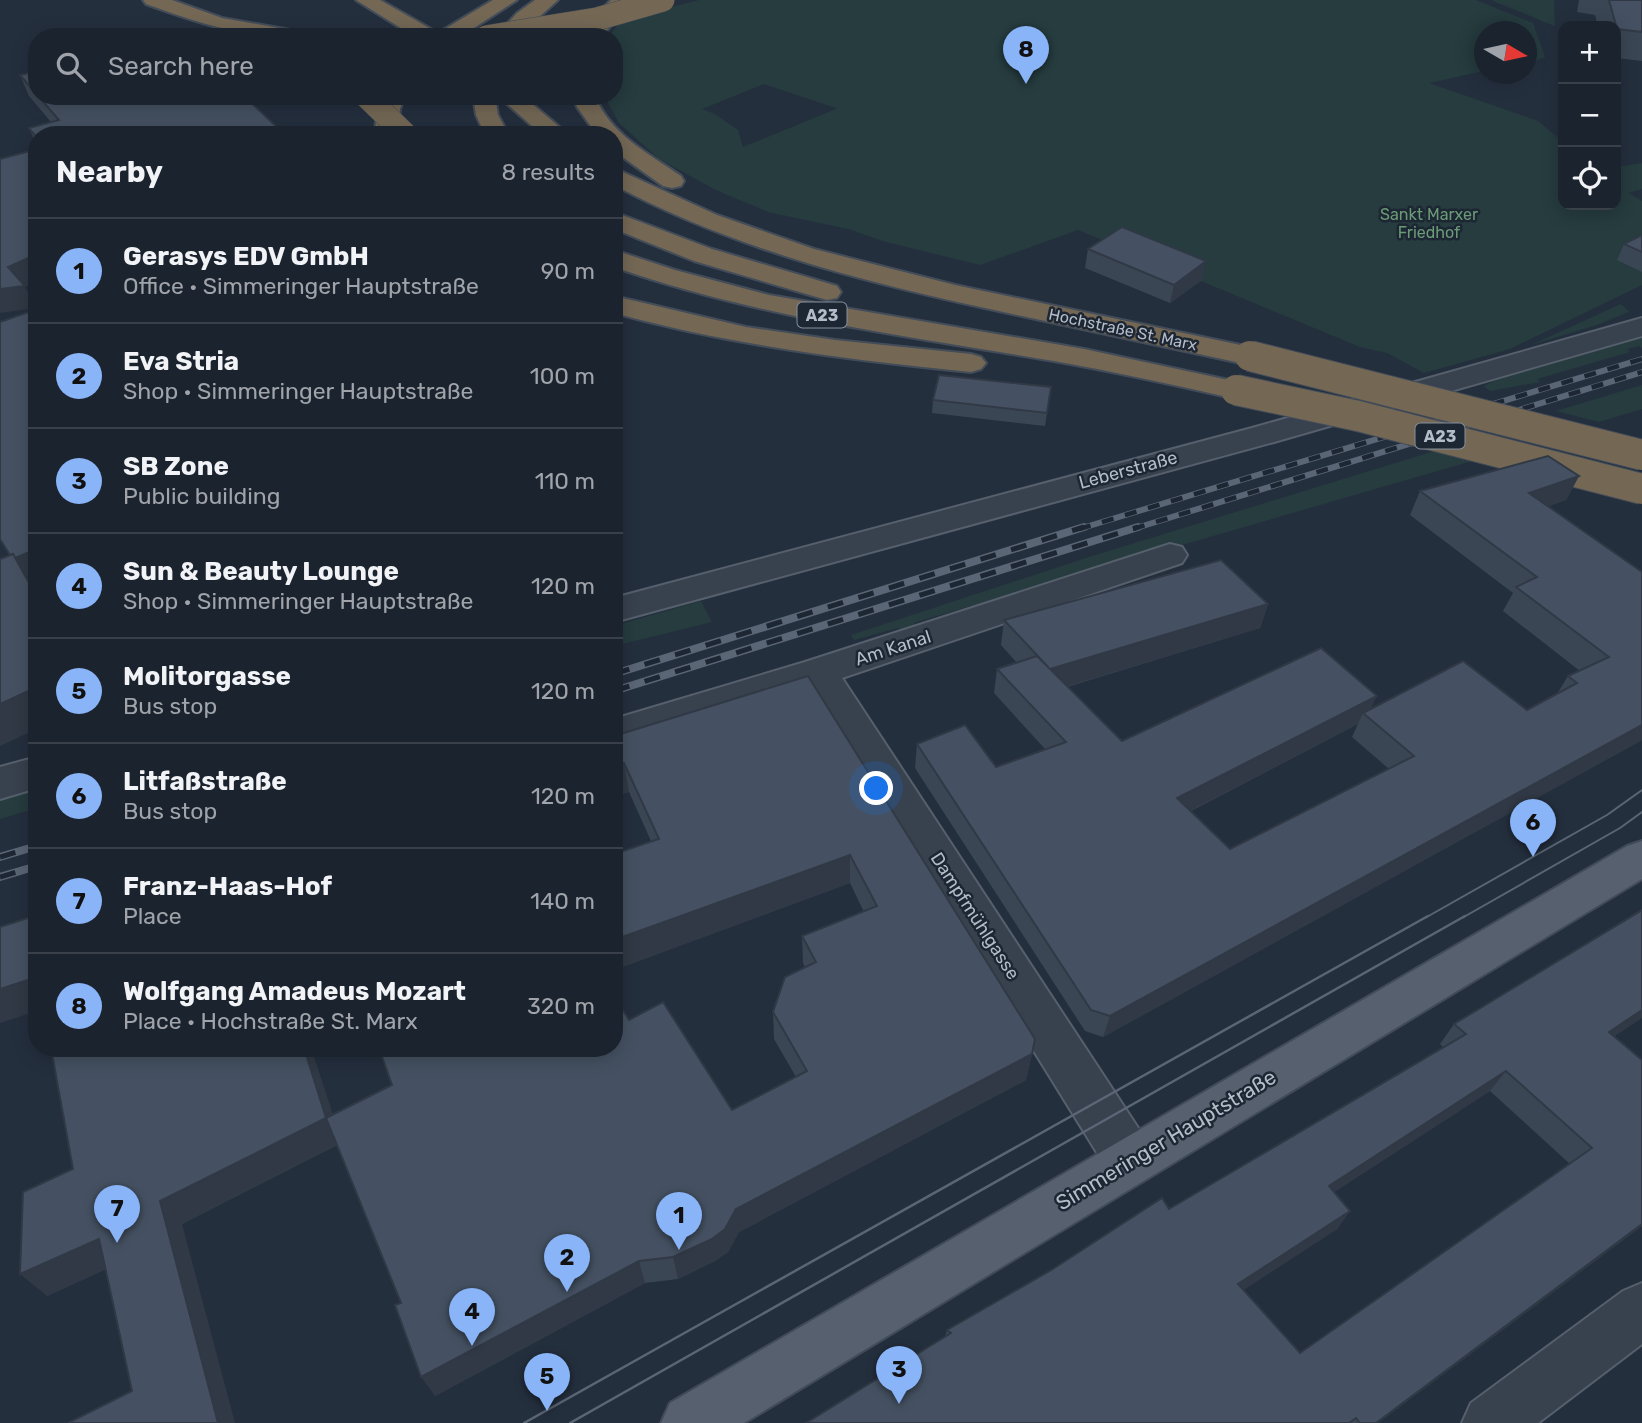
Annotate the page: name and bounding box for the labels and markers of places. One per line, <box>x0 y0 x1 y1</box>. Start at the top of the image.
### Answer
pin: 8 <box>1003 26 1049 84</box>
pin: 6 <box>1510 799 1556 857</box>
pin: 7 <box>94 1185 140 1243</box>
pin: 1 <box>656 1192 702 1250</box>
pin: 2 <box>544 1234 590 1292</box>
pin: 4 <box>449 1288 495 1346</box>
pin: 3 <box>876 1346 922 1404</box>
pin: 5 <box>524 1353 570 1411</box>

